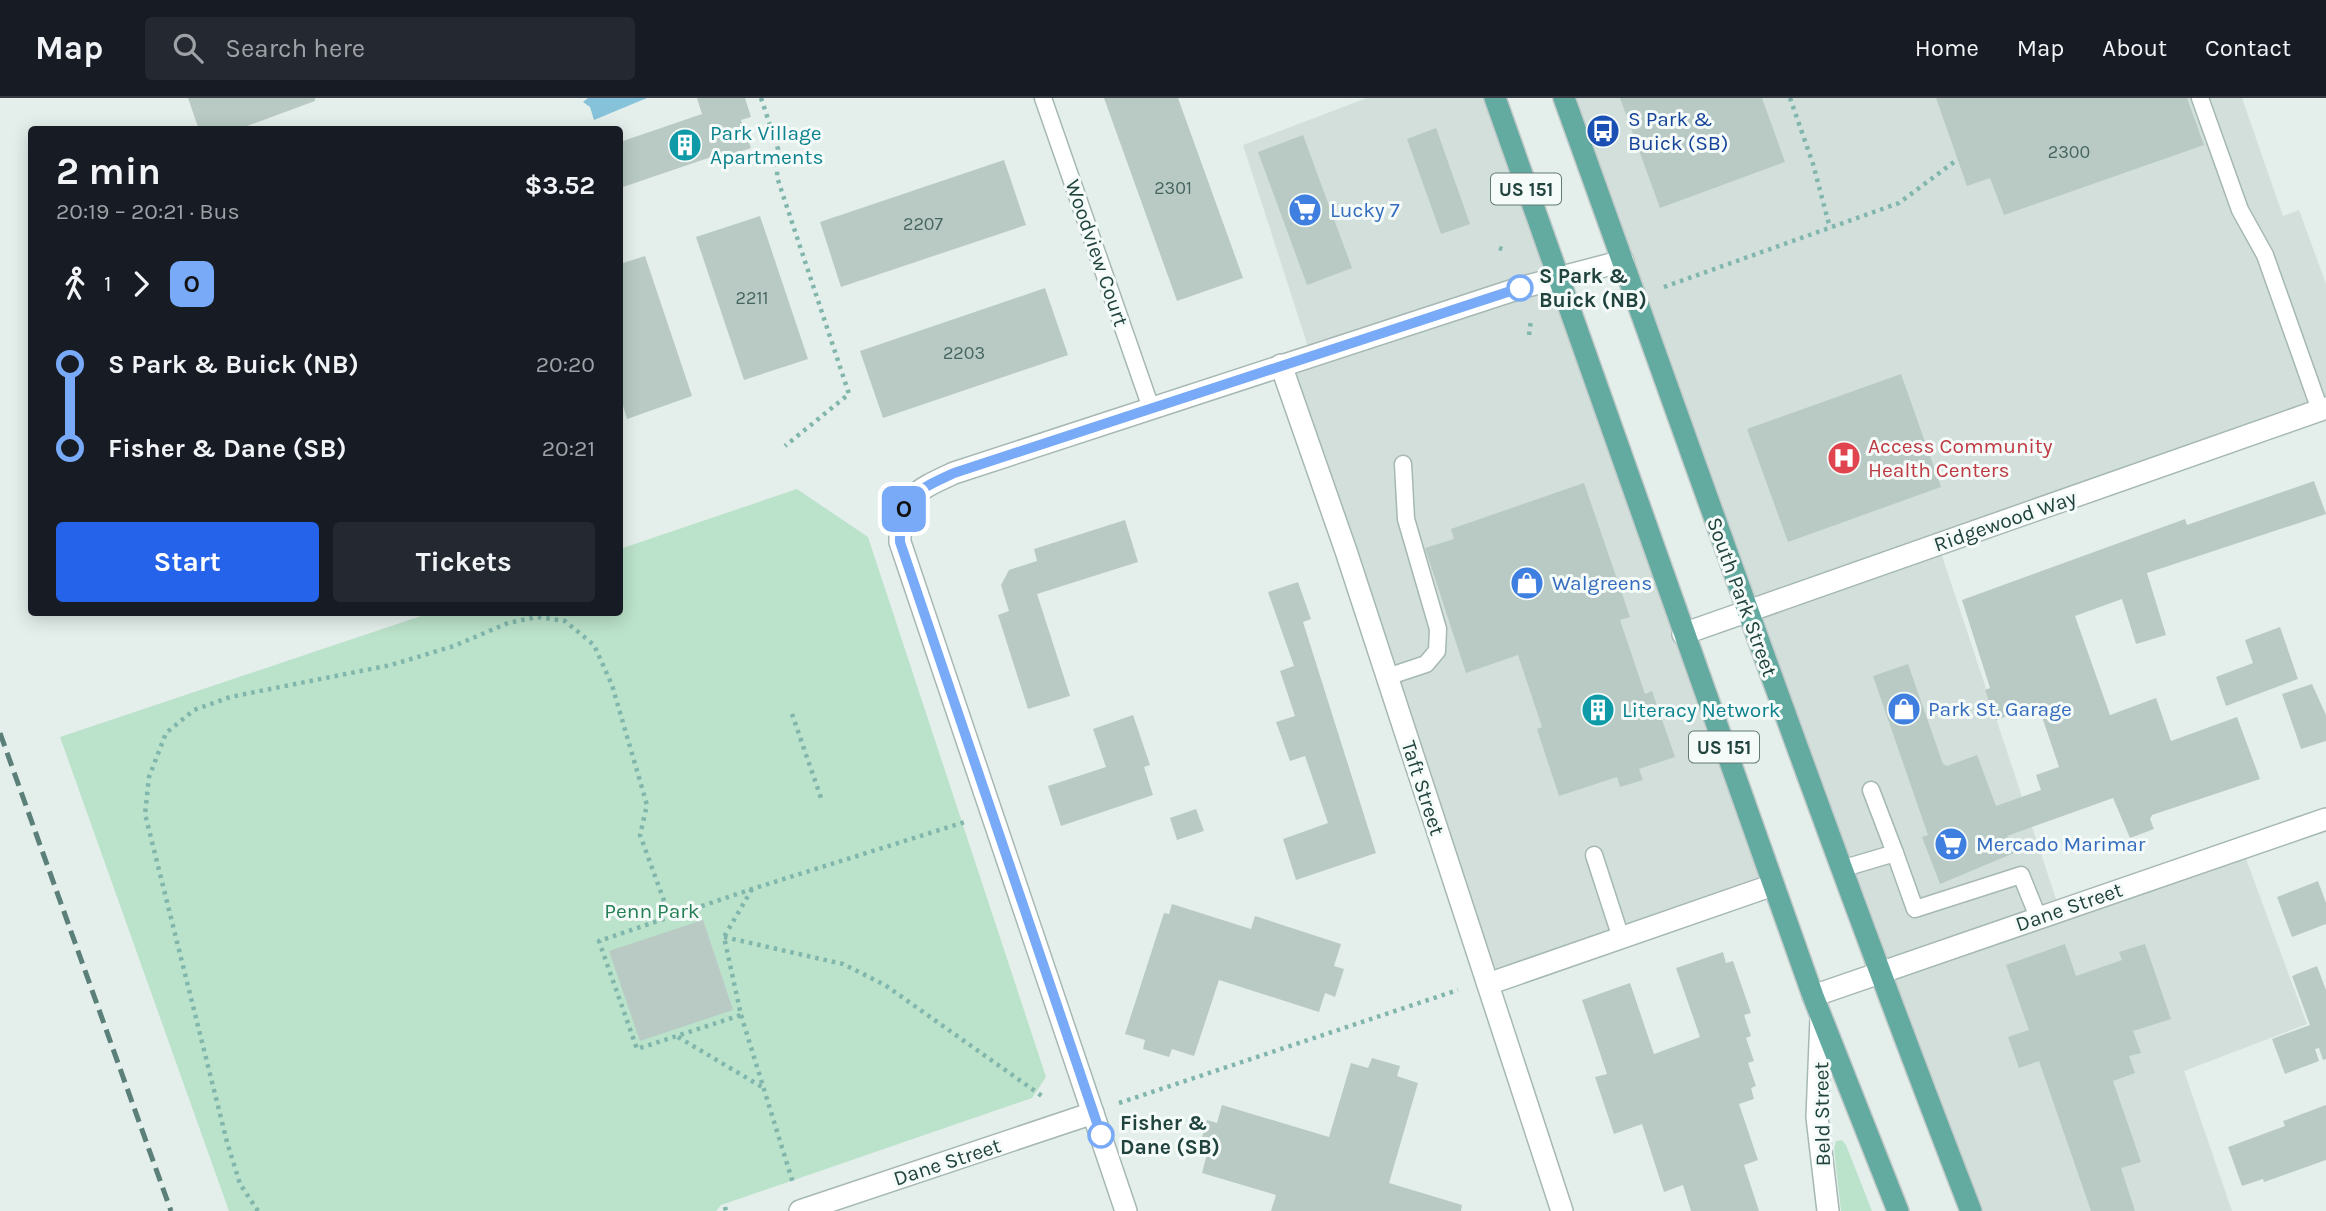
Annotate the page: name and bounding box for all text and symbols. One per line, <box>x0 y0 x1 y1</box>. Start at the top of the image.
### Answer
search box <box>145 17 635 80</box>
text: Map <box>35 29 103 67</box>
icon: search <box>169 29 207 67</box>
text: Search here <box>225 33 365 64</box>
text: Home <box>1915 34 1979 62</box>
text: Map <box>2017 34 2064 62</box>
text: About <box>2102 34 2167 62</box>
text: Contact <box>2205 34 2291 62</box>
place label: S Park & Buick (SB) <box>1628 107 1728 155</box>
bus stop icon: S Park & Buick (SB) <box>1584 112 1622 150</box>
place label: Park Village Apartments <box>710 121 823 169</box>
building icon: Park Village Apartments <box>666 126 704 164</box>
house number: 2300 <box>2048 141 2090 163</box>
text: 2 min <box>56 149 161 194</box>
text: $3.52 <box>524 170 595 201</box>
road number: US 151 <box>1491 174 1561 204</box>
street label: Woodview Court <box>1061 176 1133 330</box>
house number: 2301 <box>1154 177 1192 199</box>
supermarket icon: Lucky 7 <box>1286 191 1324 229</box>
text: 20:19 – 20:21 · Bus <box>56 198 240 225</box>
place label: Lucky 7 <box>1330 198 1400 222</box>
house number: 2207 <box>903 213 944 235</box>
place label: S Park & Buick (NB) <box>1539 264 1647 312</box>
icon: walk <box>56 265 94 303</box>
icon: forward <box>122 265 160 303</box>
text: 1 <box>104 270 112 297</box>
text: O <box>184 270 200 298</box>
marker: S Park & Buick (NB) <box>1507 275 1533 301</box>
house number: 2211 <box>736 287 768 309</box>
house number: 2203 <box>943 342 985 364</box>
text: S Park & Buick (NB) <box>108 349 359 380</box>
text: 20:20 <box>536 351 595 378</box>
text: Fisher & Dane (SB) <box>108 433 347 464</box>
place label: Access Community Health Centers <box>1868 434 2053 482</box>
text: 20:21 <box>542 435 595 462</box>
hospital icon: Access Community Health Centers <box>1825 439 1863 477</box>
street label: Ridgewood Way <box>1931 485 2080 557</box>
line badge: O <box>881 486 927 532</box>
text: O <box>896 495 912 523</box>
street label: South Park Street <box>1702 514 1782 680</box>
button: Start <box>56 522 319 602</box>
button: Tickets <box>333 522 595 602</box>
shop icon: Walgreens <box>1508 564 1546 602</box>
place label: Walgreens <box>1552 571 1652 595</box>
shop icon: Park St. Garage <box>1885 690 1923 728</box>
building icon: Literacy Network <box>1579 691 1617 729</box>
place label: Park St. Garage <box>1928 697 2072 721</box>
place label: Literacy Network <box>1622 698 1781 722</box>
road number: US 151 <box>1689 732 1759 762</box>
street label: Taft Street <box>1396 738 1450 838</box>
supermarket icon: Mercado Marimar <box>1932 825 1970 863</box>
place label: Mercado Marimar <box>1976 832 2146 856</box>
street label: Dane Street <box>2012 877 2126 936</box>
park label: Penn Park <box>604 899 700 923</box>
street label: Beld Street <box>1809 1061 1835 1167</box>
place label: Fisher & Dane (SB) <box>1120 1111 1220 1159</box>
marker: Fisher & Dane (SB) <box>1088 1122 1114 1148</box>
street label: Dane Street <box>890 1133 1004 1191</box>

